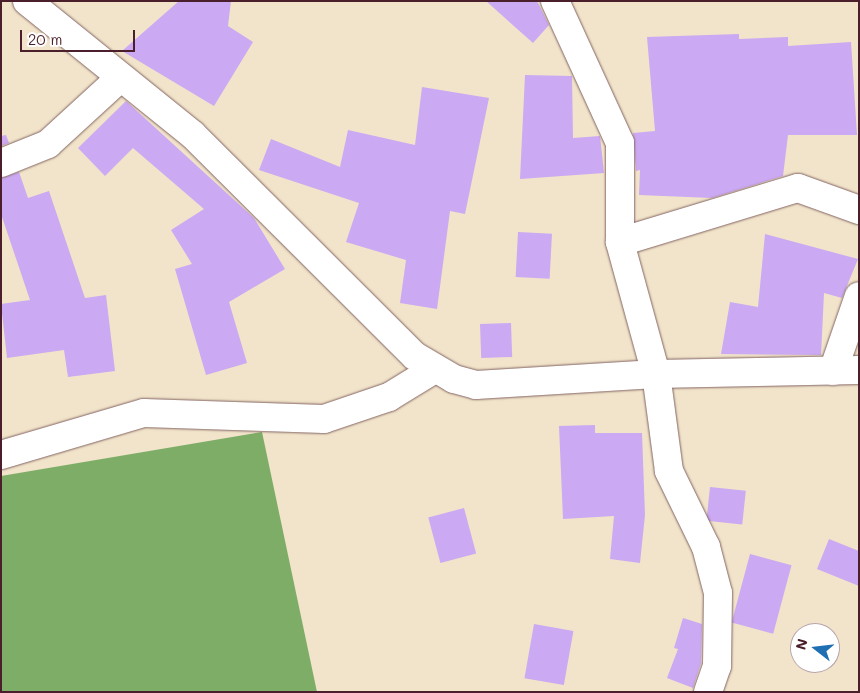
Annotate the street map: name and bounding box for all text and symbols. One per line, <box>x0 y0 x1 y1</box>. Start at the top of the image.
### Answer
scale bar <box>22 20 138 52</box>
text: 20 m <box>28 29 62 49</box>
north arrow <box>790 623 840 673</box>
text: N <box>790 636 812 652</box>

